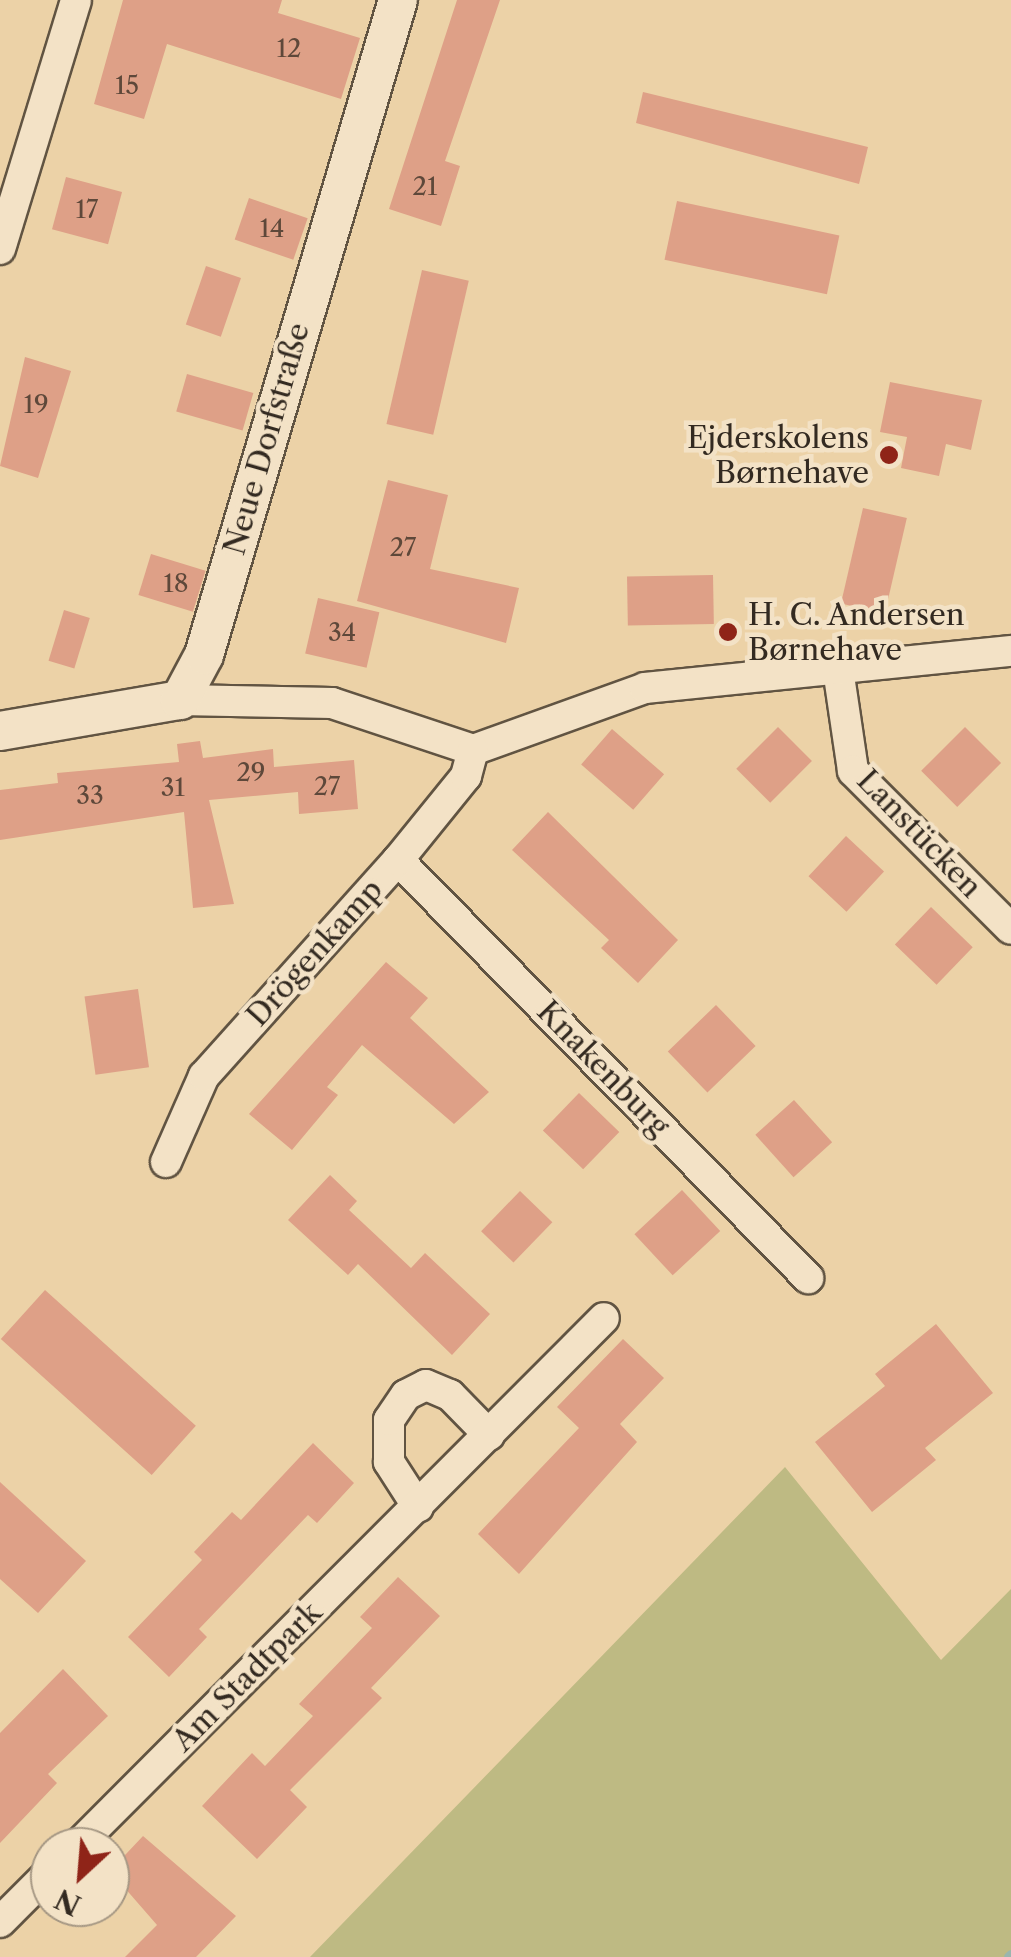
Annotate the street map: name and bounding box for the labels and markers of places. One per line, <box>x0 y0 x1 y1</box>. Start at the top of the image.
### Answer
place label: Ejderskolens Børnehave <box>687 420 869 490</box>
marker: Ejderskolens Børnehave <box>878 444 900 466</box>
place label: H. C. Andersen Børnehave <box>748 597 966 668</box>
marker: H. C. Andersen Børnehave <box>717 621 739 643</box>

